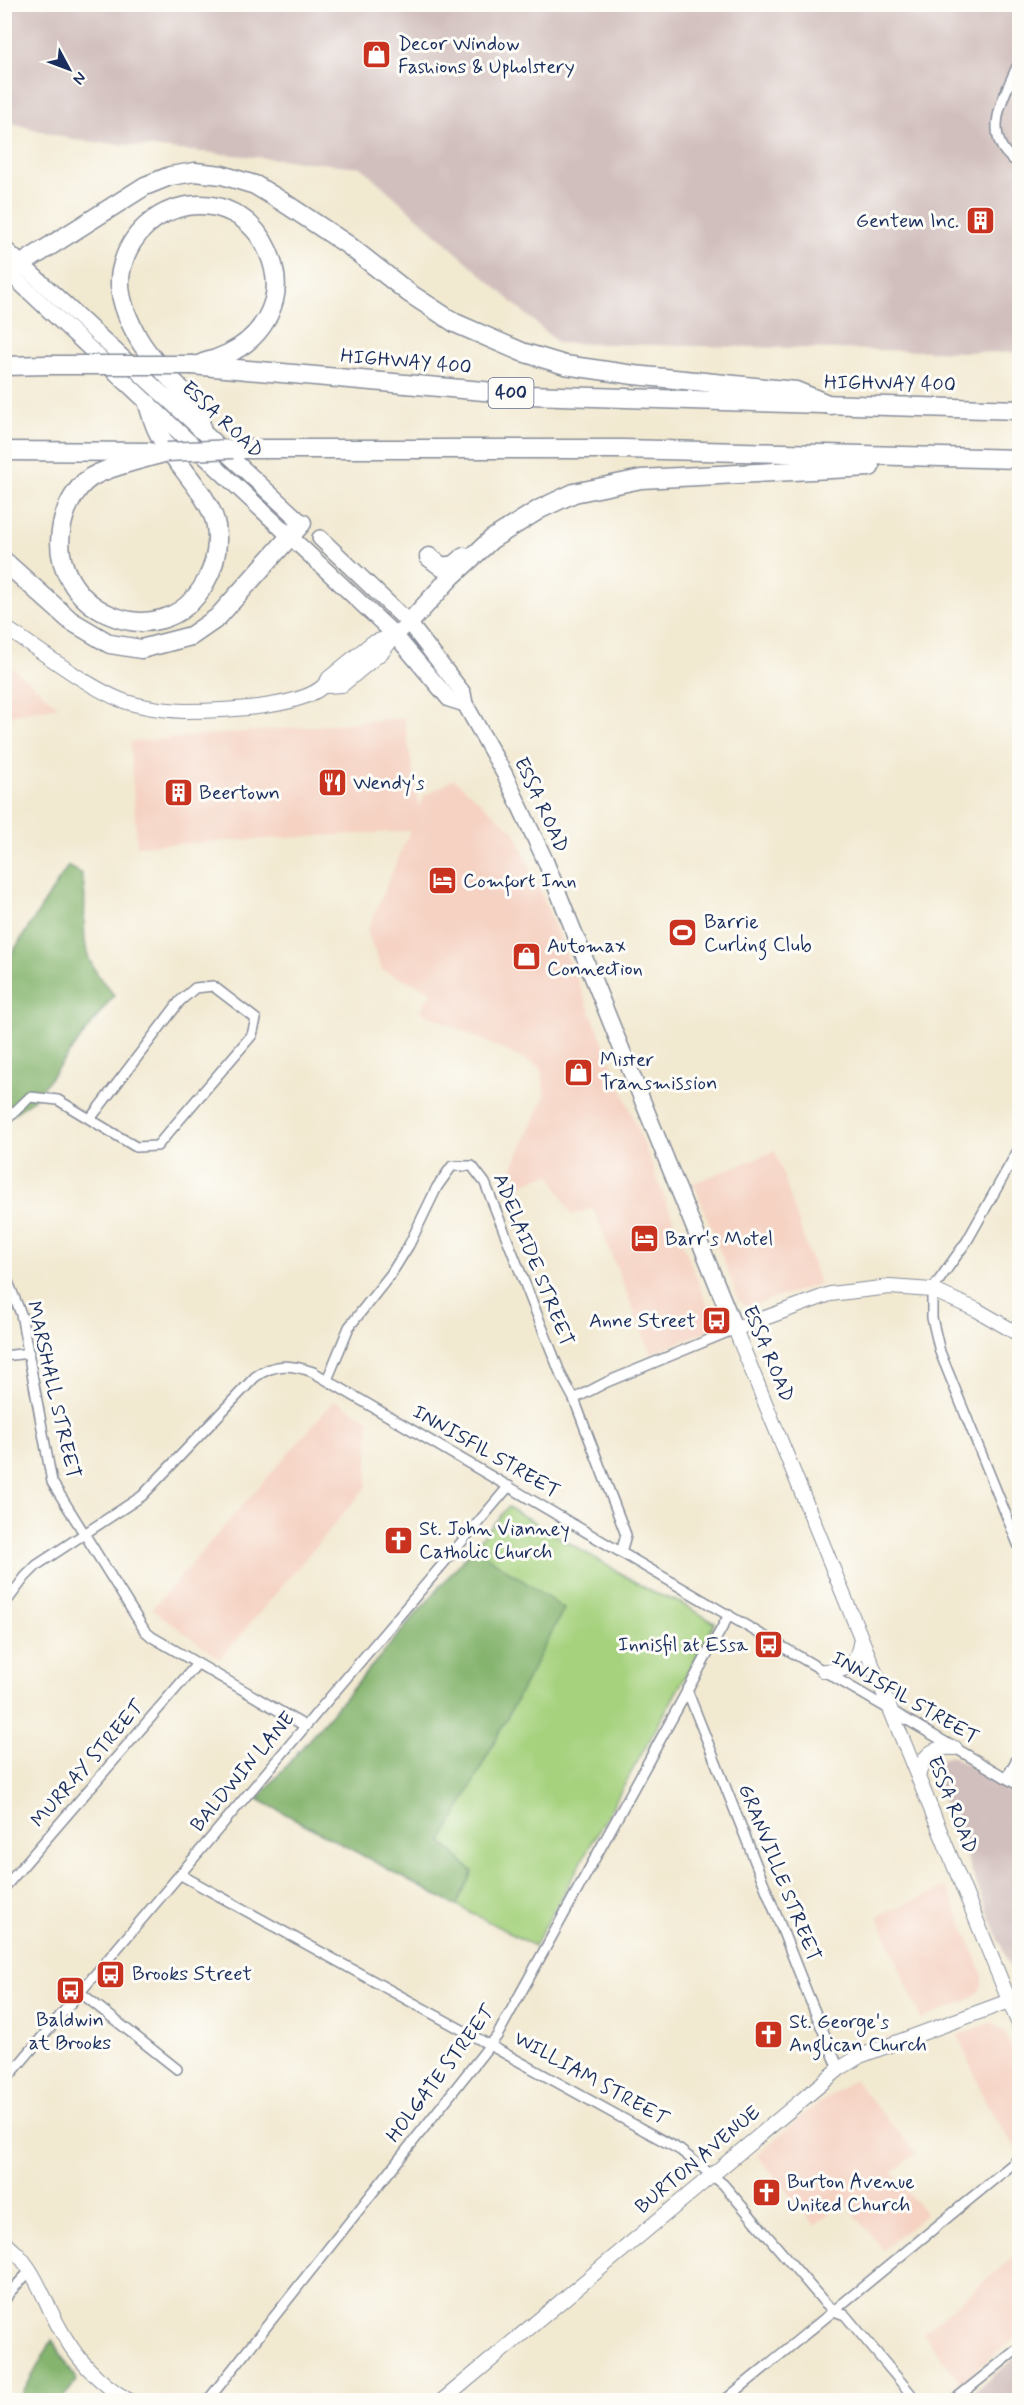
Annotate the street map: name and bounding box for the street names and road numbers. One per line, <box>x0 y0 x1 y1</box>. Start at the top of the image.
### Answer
street label: HIGHWAY 400 <box>339 343 473 381</box>
street label: HIGHWAY 400 <box>824 369 956 399</box>
street label: ESSA ROAD <box>175 375 269 465</box>
road number: 400 <box>488 378 534 408</box>
street label: ESSA ROAD <box>507 753 575 857</box>
street label: ADELAIDE STREET <box>486 1170 580 1350</box>
street label: MARSHALL STREET <box>19 1299 87 1481</box>
street label: ESSA ROAD <box>736 1302 800 1406</box>
street label: INNISFIL STREET <box>407 1399 565 1505</box>
street label: INNISFIL STREET <box>826 1645 984 1751</box>
street label: MURRAY STREET <box>25 1694 152 1833</box>
street label: BALDWIN LANE <box>185 1706 301 1838</box>
street label: ESSA ROAD <box>920 1752 984 1858</box>
street label: GRANVILLE STREET <box>731 1780 827 1966</box>
street label: HOLGATE STREET <box>380 1999 502 2148</box>
street label: WILLIAM STREET <box>509 2025 674 2133</box>
street label: BURTON AVENUE <box>630 2100 766 2220</box>

